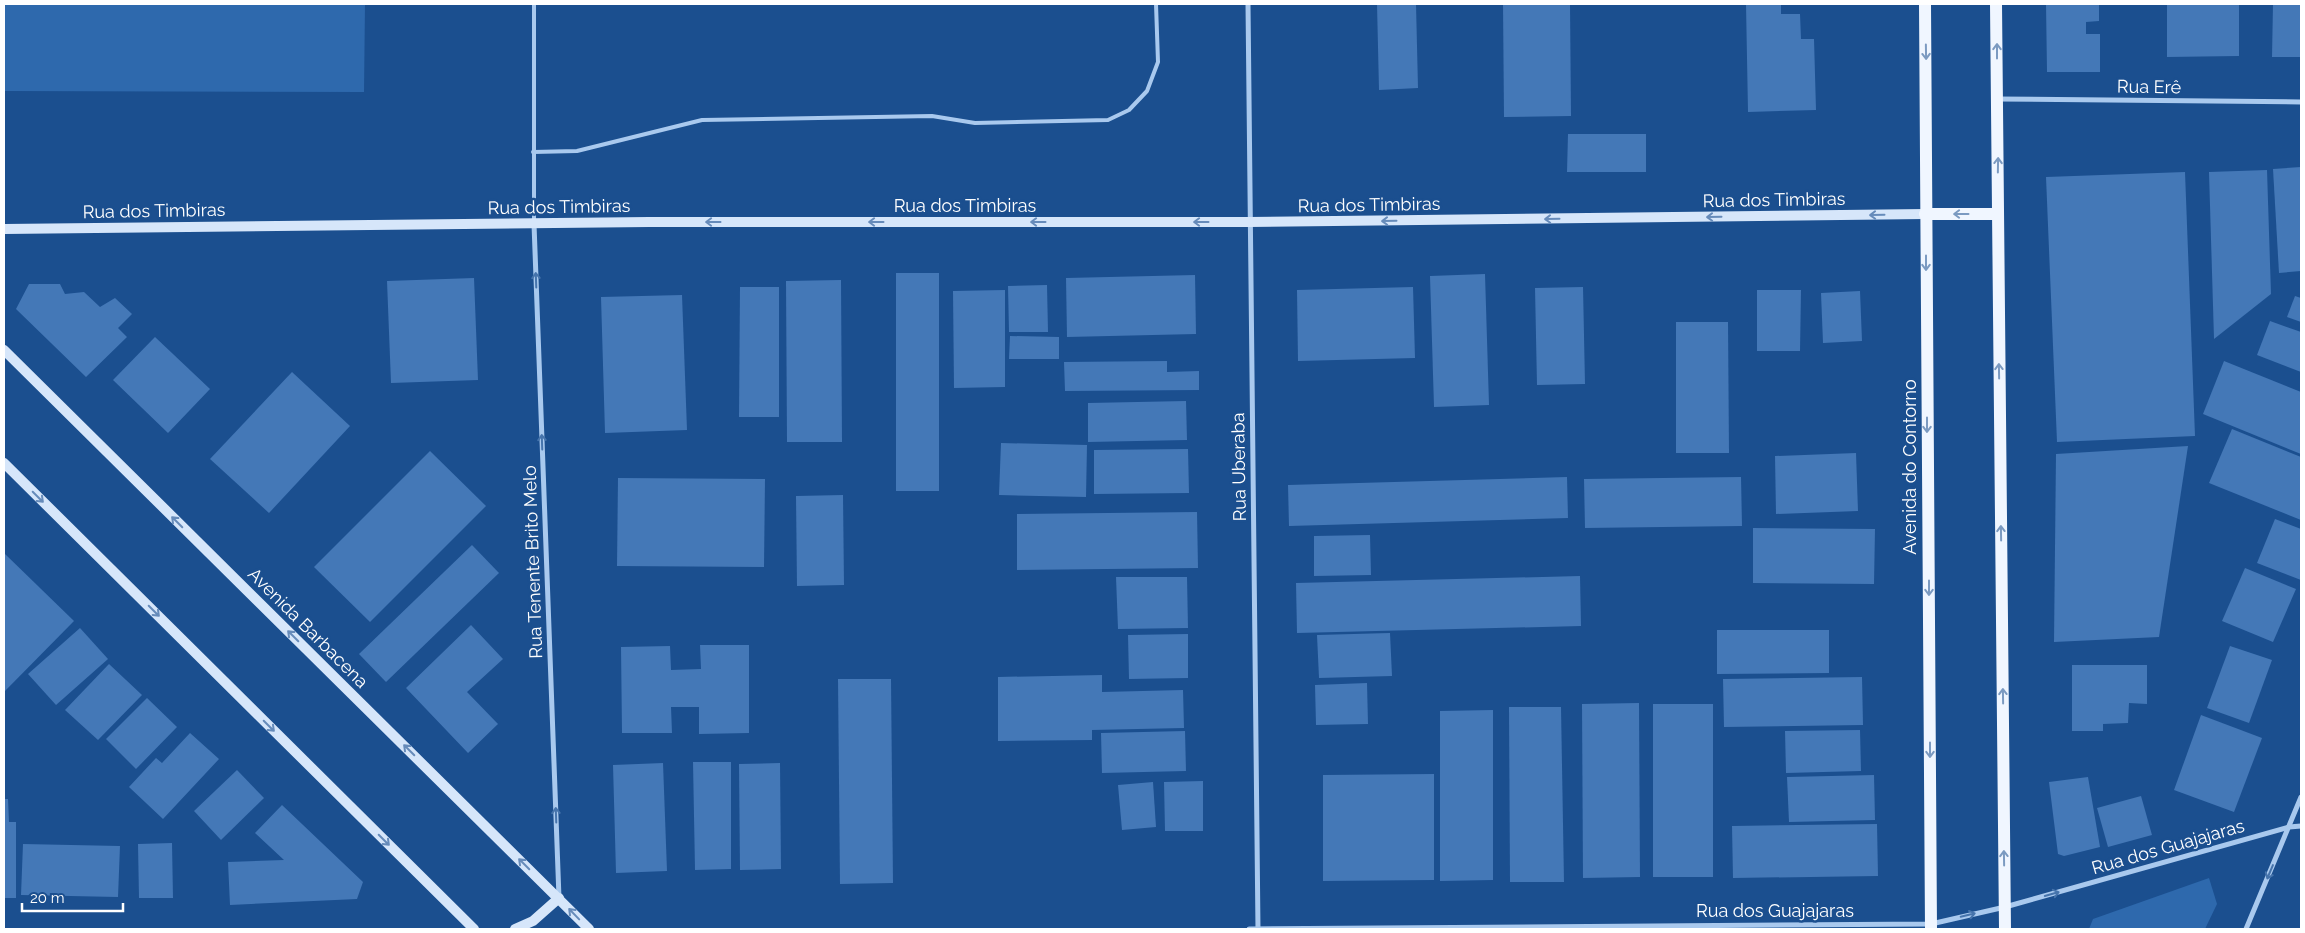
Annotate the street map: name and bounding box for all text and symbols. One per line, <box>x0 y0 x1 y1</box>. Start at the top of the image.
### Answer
one-way arrow <box>1921 44 1931 60</box>
one-way arrow <box>1992 44 2001 60</box>
street label: Rua Erê <box>2117 75 2182 98</box>
one-way arrow <box>1993 157 2003 174</box>
street label: Rua dos Timbiras <box>1702 188 1846 211</box>
street label: Rua dos Timbiras <box>1297 193 1441 216</box>
street label: Rua dos Timbiras <box>487 195 631 218</box>
street label: Rua dos Timbiras <box>894 195 1037 216</box>
street label: Rua dos Timbiras <box>82 199 226 222</box>
one-way arrow <box>1954 209 1970 219</box>
one-way arrow <box>1869 210 1885 220</box>
one-way arrow <box>1706 212 1722 222</box>
one-way arrow <box>1544 214 1560 224</box>
one-way arrow <box>1381 216 1398 226</box>
one-way arrow <box>705 217 722 227</box>
one-way arrow <box>868 217 884 227</box>
one-way arrow <box>1030 217 1046 227</box>
one-way arrow <box>1193 217 1209 227</box>
one-way arrow <box>1921 254 1931 271</box>
one-way arrow <box>531 272 540 288</box>
one-way arrow <box>1994 363 2004 380</box>
street label: Avenida do Contorno <box>1899 379 1920 555</box>
street label: Rua Uberaba <box>1227 412 1250 522</box>
one-way arrow <box>1922 417 1932 433</box>
one-way arrow <box>537 435 547 451</box>
street label: Rua Tenente Brito Melo <box>519 465 546 659</box>
one-way arrow <box>32 491 45 503</box>
one-way arrow <box>172 516 184 528</box>
one-way arrow <box>1996 526 2006 542</box>
street label: Avenida Barbacena <box>244 563 373 692</box>
one-way arrow <box>1924 580 1933 596</box>
one-way arrow <box>147 605 159 617</box>
one-way arrow <box>287 630 299 642</box>
one-way arrow <box>1998 688 2008 704</box>
one-way arrow <box>263 720 275 732</box>
one-way arrow <box>1925 742 1935 758</box>
one-way arrow <box>403 744 415 756</box>
one-way arrow <box>551 807 561 823</box>
street label: Rua dos Guajajaras <box>2089 815 2247 878</box>
one-way arrow <box>378 834 390 846</box>
one-way arrow <box>1999 851 2009 867</box>
one-way arrow <box>518 858 531 870</box>
one-way arrow <box>2265 864 2274 879</box>
scale bar <box>22 880 124 912</box>
one-way arrow <box>2043 888 2059 898</box>
text: 20 m <box>30 889 65 907</box>
street label: Rua dos Guajajaras <box>1696 900 1854 921</box>
one-way arrow <box>568 907 580 920</box>
one-way arrow <box>1960 910 1976 919</box>

